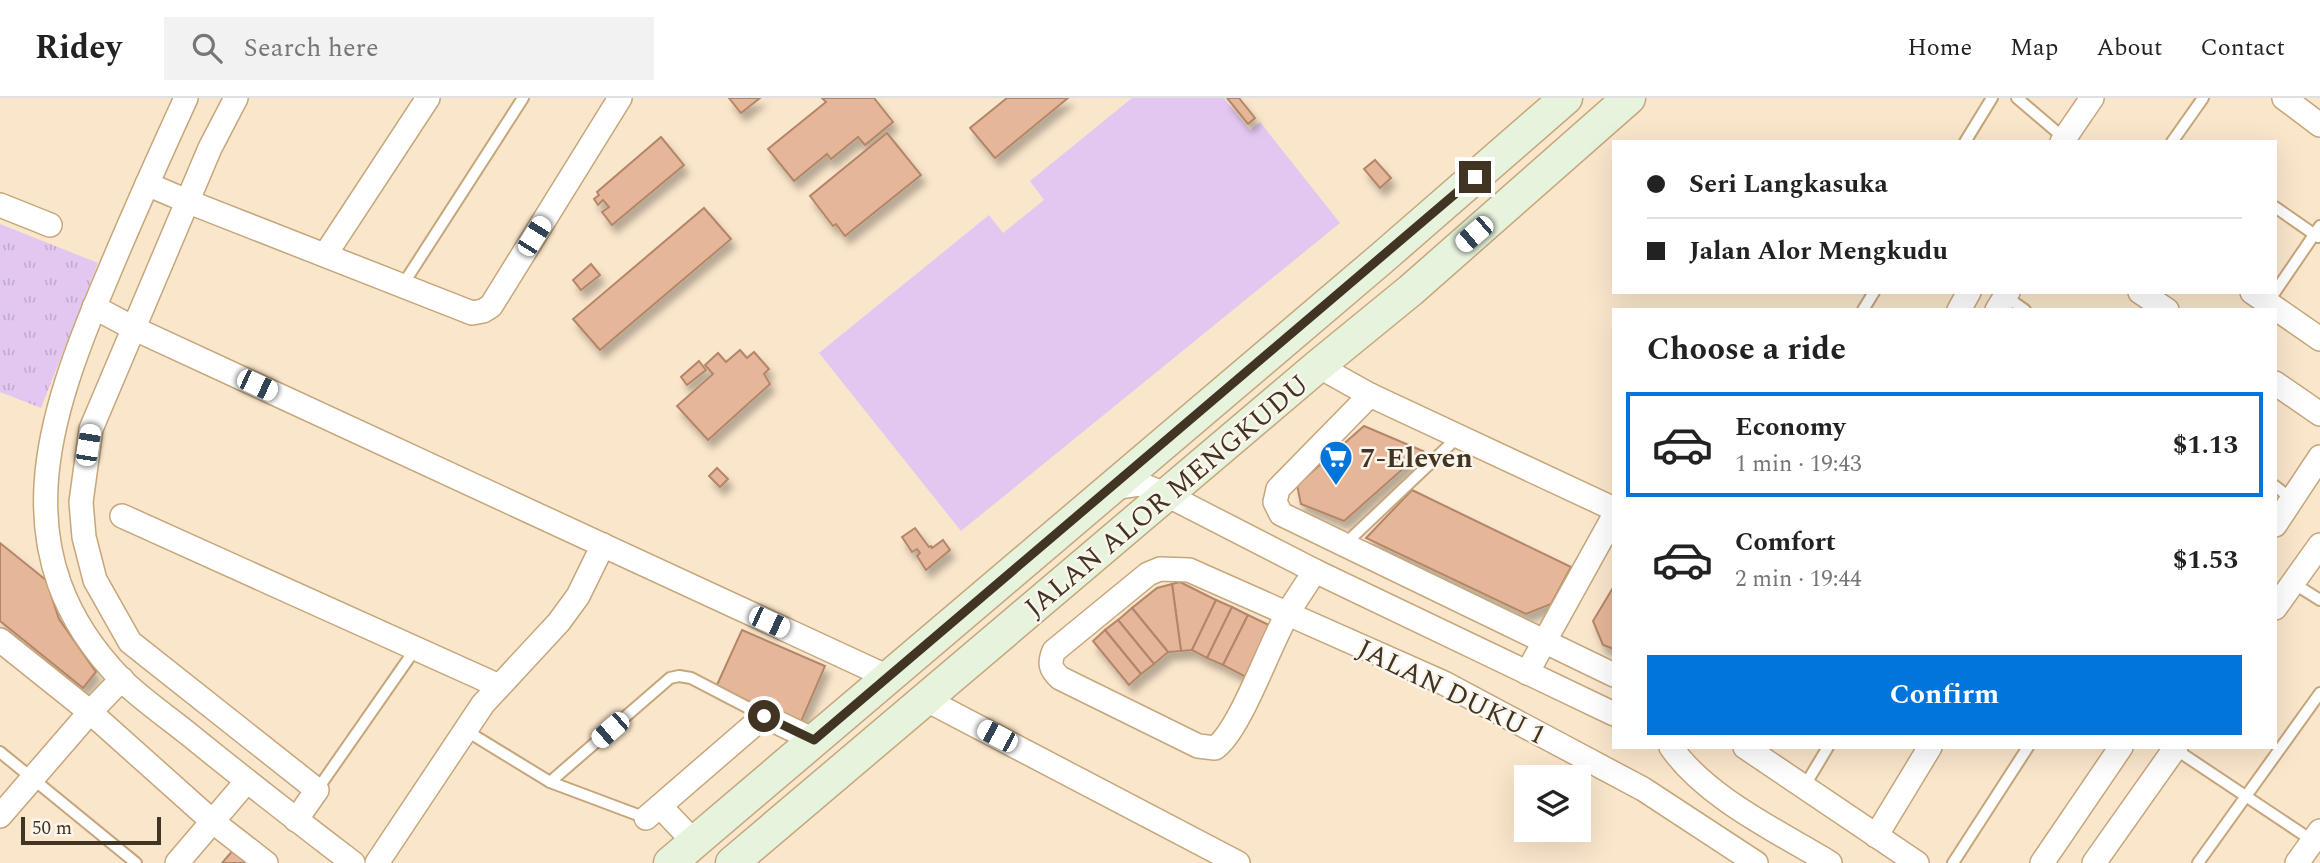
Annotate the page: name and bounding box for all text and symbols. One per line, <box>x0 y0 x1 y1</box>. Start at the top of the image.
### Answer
search box <box>164 17 654 80</box>
text: Ridey <box>35 23 122 73</box>
text: Search here <box>244 28 379 68</box>
icon: search <box>188 29 226 67</box>
text: Home <box>1907 30 1972 66</box>
text: Map <box>2010 30 2058 66</box>
text: About <box>2096 30 2162 66</box>
text: Contact <box>2200 30 2285 66</box>
route end <box>1459 161 1491 193</box>
text: Seri Langkasuka <box>1689 164 1888 204</box>
car <box>1452 212 1497 256</box>
car <box>514 213 555 259</box>
text: Jalan Alor Mengkudu <box>1689 231 1948 271</box>
text: Choose a ride <box>1647 325 1846 374</box>
street label: JALAN ALOR MENGKUDU <box>1015 364 1319 628</box>
car <box>234 367 281 403</box>
text: Economy <box>1735 407 1845 447</box>
icon: car <box>1651 413 1714 476</box>
car <box>75 423 102 467</box>
text: $1.13 <box>2173 425 2238 465</box>
place label: 7-Eleven <box>1360 437 1473 480</box>
supermarket icon: 7-Eleven <box>1317 438 1355 487</box>
text: 1 min · 19:43 <box>1735 447 1862 482</box>
text: Comfort <box>1735 522 1836 562</box>
icon: car <box>1651 528 1714 591</box>
text: $1.53 <box>2173 540 2238 580</box>
text: 2 min · 19:44 <box>1735 562 1862 597</box>
car <box>746 604 793 640</box>
street label: JALAN DUKU 1 <box>1350 628 1553 757</box>
button: Confirm <box>1647 655 2242 735</box>
route start <box>748 700 780 732</box>
car <box>588 708 633 752</box>
car <box>974 717 1021 755</box>
map controls <box>1514 765 1591 842</box>
button: layers <box>1514 765 1591 842</box>
scale bar <box>21 814 161 846</box>
text: 50 m <box>32 814 72 843</box>

